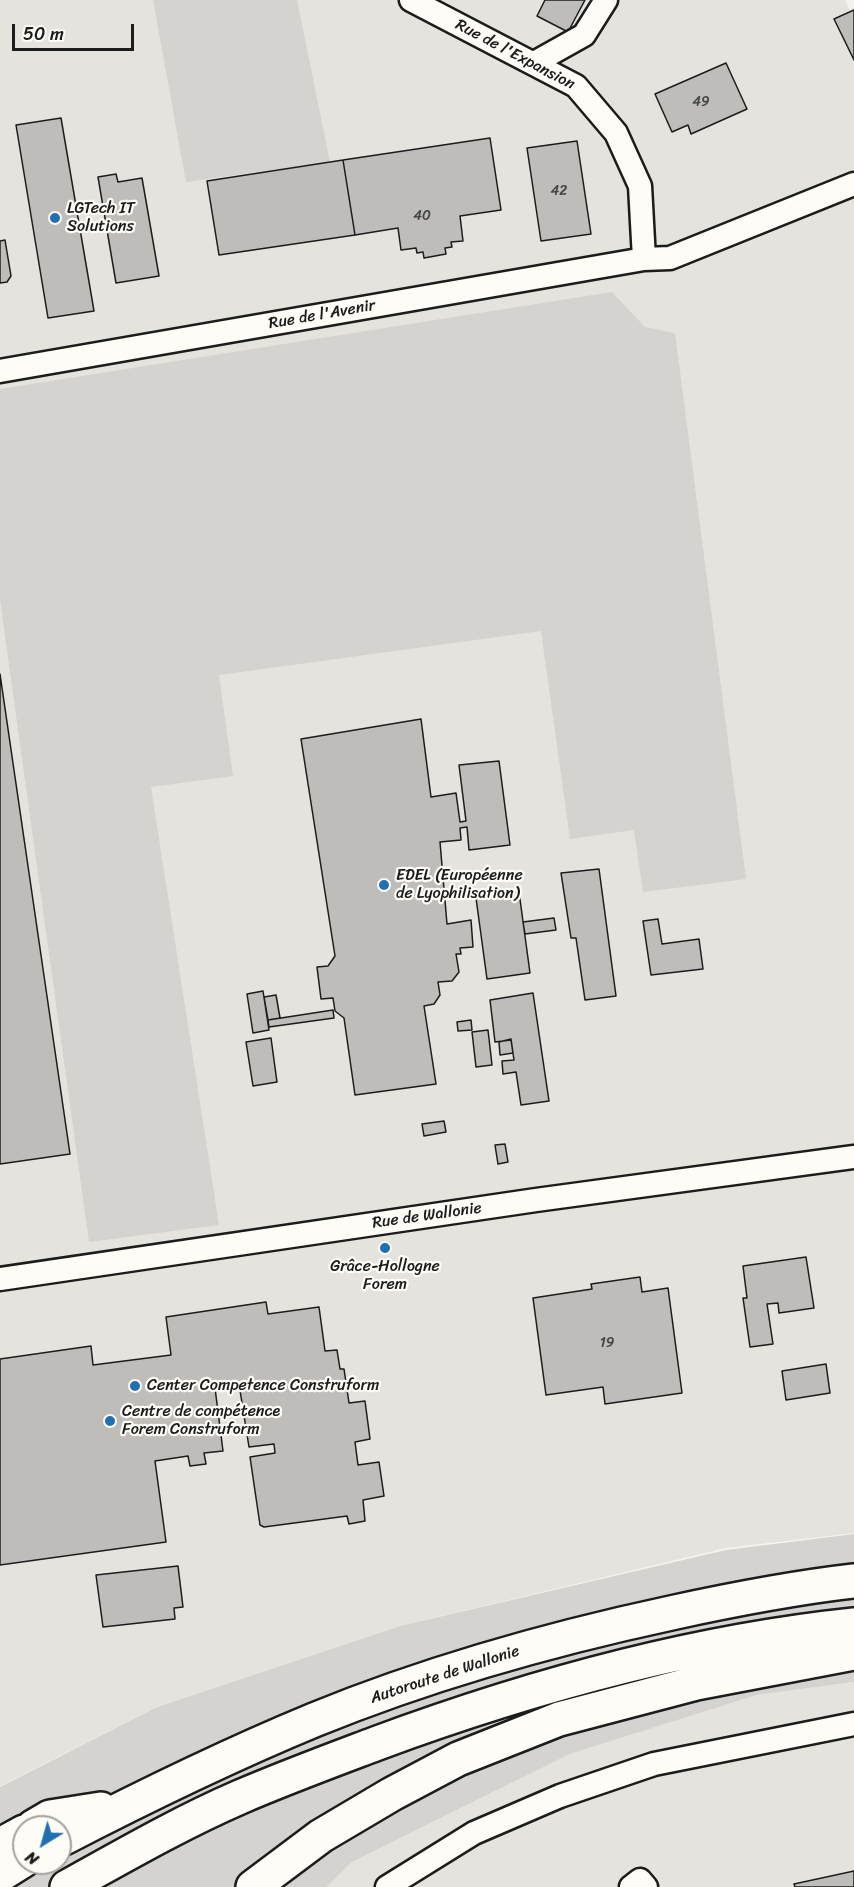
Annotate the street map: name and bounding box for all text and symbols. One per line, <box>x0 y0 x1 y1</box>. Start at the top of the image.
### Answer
scale bar <box>15 12 136 50</box>
street label: Rue de l'Expansion <box>452 15 578 95</box>
text: 50 m <box>23 18 64 50</box>
house number: 49 <box>692 94 710 110</box>
house number: 42 <box>551 183 567 199</box>
place label: LGTech IT Solutions <box>67 199 135 237</box>
house number: 40 <box>413 208 431 224</box>
marker: LGTech IT Solutions <box>48 211 62 225</box>
street label: Rue de l'Avenir <box>267 296 377 334</box>
place label: EDEL (Européenne de Lyophilisation) <box>396 866 523 904</box>
marker: EDEL (Européenne de Lyophilisation) <box>377 878 391 892</box>
street label: Rue de Wallonie <box>371 1199 483 1233</box>
marker: Grâce-Hollogne Forem <box>378 1241 392 1255</box>
place label: Grâce-Hollogne Forem <box>330 1257 440 1295</box>
house number: 19 <box>600 1335 614 1351</box>
place label: Center Competence Construform <box>147 1376 379 1396</box>
marker: Center Competence Construform <box>128 1379 142 1393</box>
place label: Centre de compétence Forem Construform <box>122 1402 280 1440</box>
marker: Centre de compétence Forem Construform <box>103 1414 117 1428</box>
street label: Autoroute de Wallonie <box>368 1642 522 1708</box>
north arrow <box>12 1815 72 1875</box>
text: N <box>19 1843 45 1873</box>

